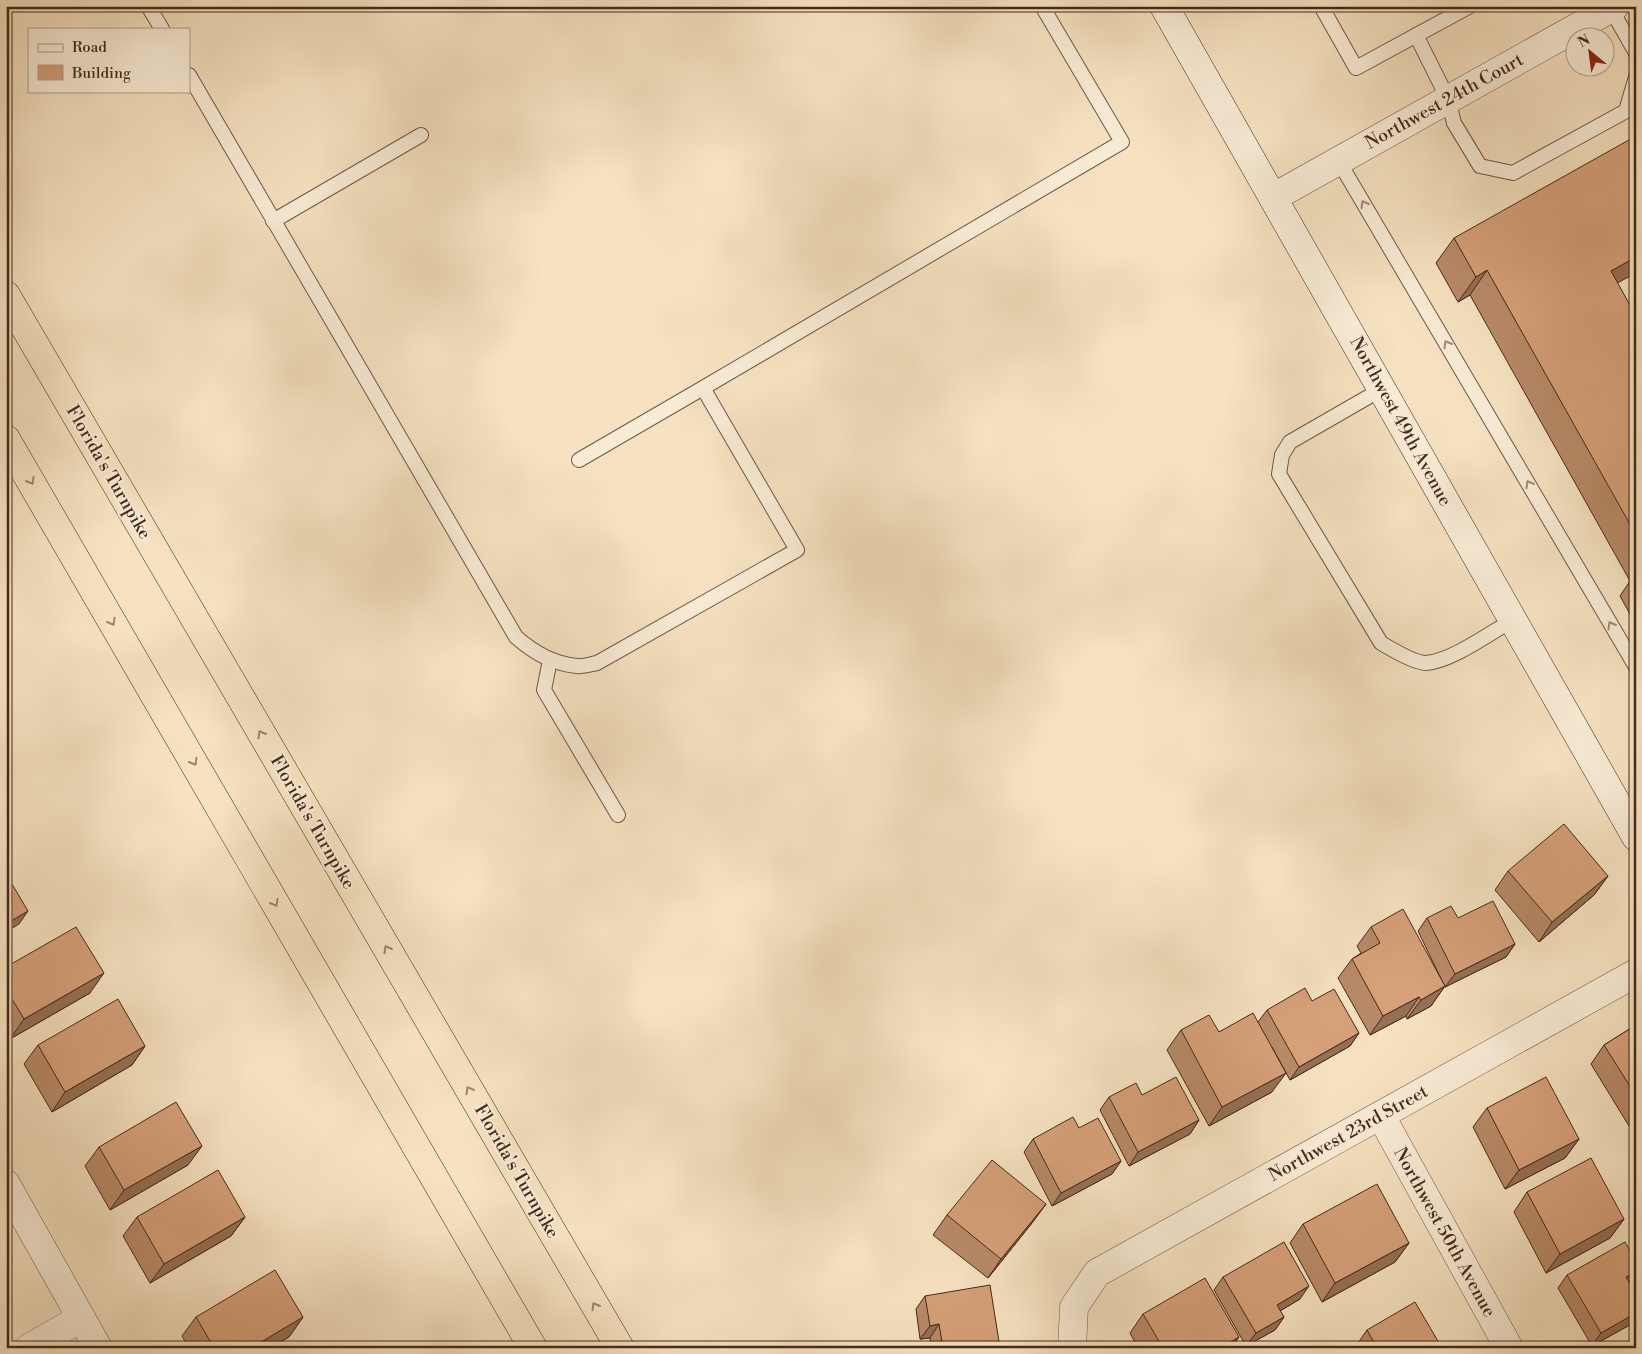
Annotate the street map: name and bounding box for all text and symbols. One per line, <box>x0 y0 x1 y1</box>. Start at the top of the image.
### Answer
legend <box>28 28 190 92</box>
north arrow <box>1564 28 1614 78</box>
text: N <box>1575 31 1593 52</box>
text: Road <box>72 38 107 57</box>
street label: Northwest 24th Court <box>1361 48 1528 155</box>
text: Building <box>71 64 131 83</box>
one-way arrow <box>1361 201 1371 210</box>
street label: Northwest 49th Avenue <box>1344 332 1457 510</box>
one-way arrow <box>1443 341 1453 350</box>
street label: Florida's Turnpike <box>61 401 156 543</box>
one-way arrow <box>24 476 34 485</box>
one-way arrow <box>1525 481 1535 490</box>
one-way arrow <box>106 616 116 625</box>
one-way arrow <box>1607 621 1617 630</box>
one-way arrow <box>258 730 268 739</box>
street label: Florida's Turnpike <box>265 751 360 893</box>
one-way arrow <box>187 757 197 766</box>
one-way arrow <box>269 898 279 907</box>
one-way arrow <box>384 946 394 955</box>
street label: Northwest 23rd Street <box>1264 1080 1433 1187</box>
one-way arrow <box>466 1086 476 1095</box>
street label: Florida's Turnpike <box>469 1100 564 1242</box>
street label: Northwest 50th Avenue <box>1388 1143 1501 1321</box>
one-way arrow <box>592 1302 602 1311</box>

